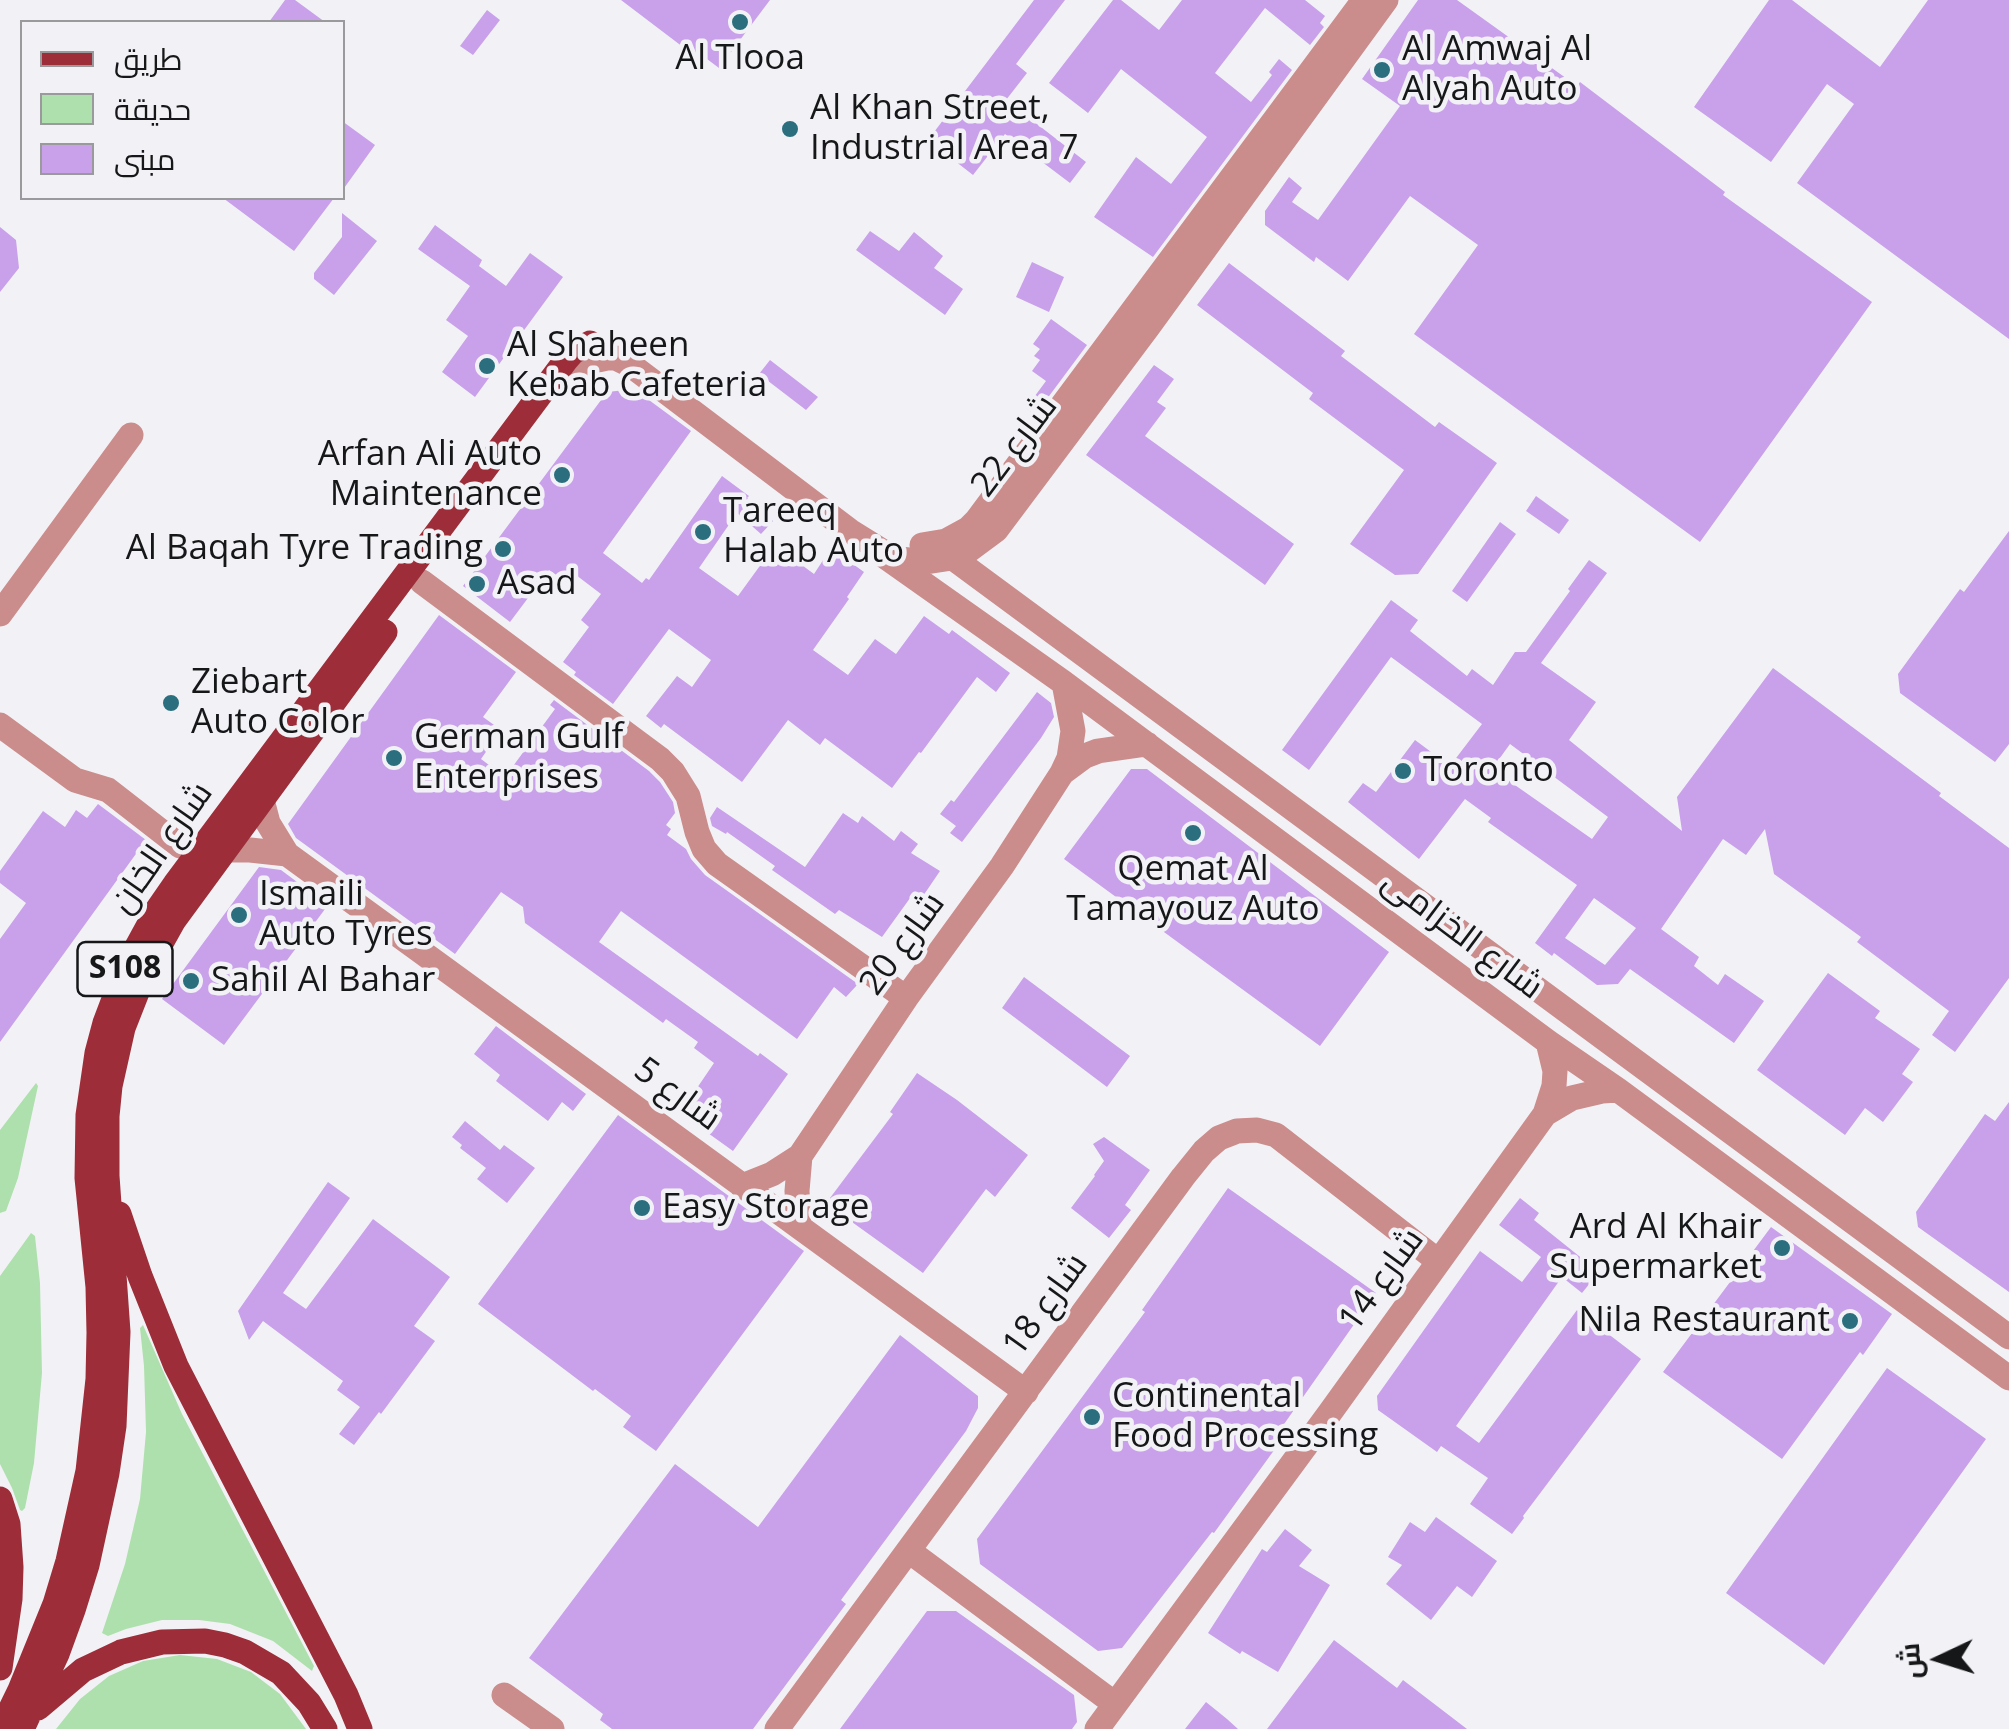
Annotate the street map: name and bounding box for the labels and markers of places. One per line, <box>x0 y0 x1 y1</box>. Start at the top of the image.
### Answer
marker: Al Tlooa <box>729 11 751 33</box>
place label: Al Amwaj Al Alyah Auto <box>1402 29 1592 111</box>
place label: Al Tlooa <box>675 38 805 80</box>
marker: Al Amwaj Al Alyah Auto <box>1371 59 1393 81</box>
place label: Al Khan Street, Industrial Area 7 <box>810 88 1078 170</box>
marker: Al Khan Street, Industrial Area 7 <box>779 118 801 140</box>
place label: Al Shaheen Kebab Cafeteria <box>507 325 767 407</box>
marker: Al Shaheen Kebab Cafeteria <box>476 355 498 377</box>
place label: Arfan Ali Auto Maintenance <box>318 434 542 516</box>
marker: Arfan Ali Auto Maintenance <box>551 464 573 486</box>
place label: Tareeq Halab Auto <box>723 491 904 573</box>
marker: Tareeq Halab Auto <box>692 521 714 543</box>
place label: Al Baqah Tyre Trading <box>126 528 483 570</box>
marker: Al Baqah Tyre Trading <box>492 538 514 560</box>
place label: Asad <box>497 563 577 605</box>
marker: Asad <box>466 573 488 595</box>
place label: Ziebart Auto Color <box>191 662 365 744</box>
marker: Ziebart Auto Color <box>160 692 182 714</box>
place label: German Gulf Enterprises <box>414 717 623 799</box>
marker: German Gulf Enterprises <box>383 747 405 769</box>
place label: Toronto <box>1423 750 1554 792</box>
marker: Toronto <box>1392 760 1414 782</box>
marker: Qemat Al Tamayouz Auto <box>1182 822 1204 844</box>
place label: Qemat Al Tamayouz Auto <box>1066 849 1320 931</box>
place label: Ismaili Auto Tyres <box>259 874 433 956</box>
marker: Ismaili Auto Tyres <box>228 904 250 926</box>
place label: Sahil Al Bahar <box>211 960 435 1002</box>
marker: Sahil Al Bahar <box>180 970 202 992</box>
place label: Easy Storage <box>662 1187 869 1229</box>
marker: Easy Storage <box>631 1197 653 1219</box>
place label: Ard Al Khair Supermarket <box>1549 1207 1762 1289</box>
marker: Ard Al Khair Supermarket <box>1771 1237 1793 1259</box>
place label: Nila Restaurant <box>1578 1300 1830 1342</box>
marker: Nila Restaurant <box>1839 1310 1861 1332</box>
place label: Continental Food Processing <box>1112 1376 1378 1458</box>
marker: Continental Food Processing <box>1081 1406 1103 1428</box>

